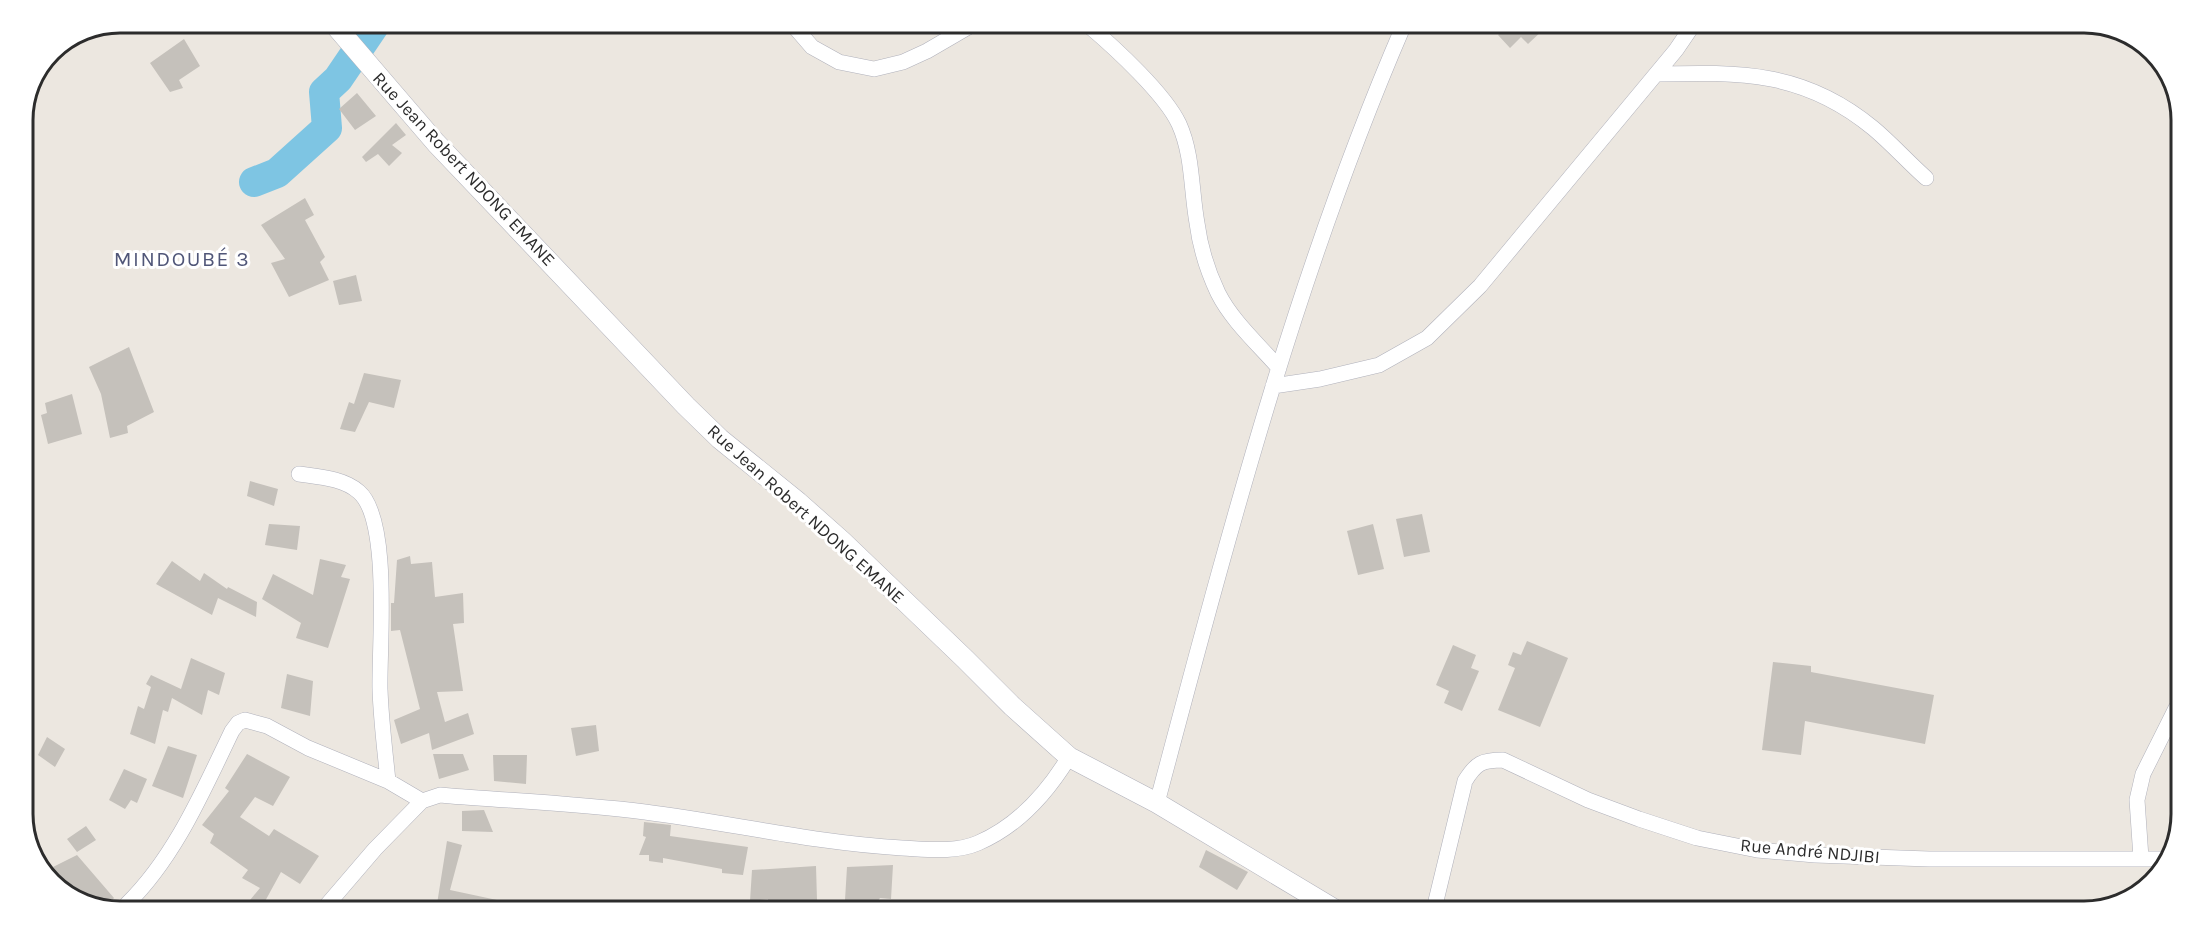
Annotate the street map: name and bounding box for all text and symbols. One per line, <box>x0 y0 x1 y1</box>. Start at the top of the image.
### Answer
street label: Rue Jean Robert NDONG EMANE <box>368 67 560 271</box>
district label: MINDOUBÉ 3 <box>114 247 250 271</box>
street label: Rue Jean Robert NDONG EMANE <box>703 420 909 608</box>
street label: Rue André NDJIBI <box>1739 834 1881 868</box>

